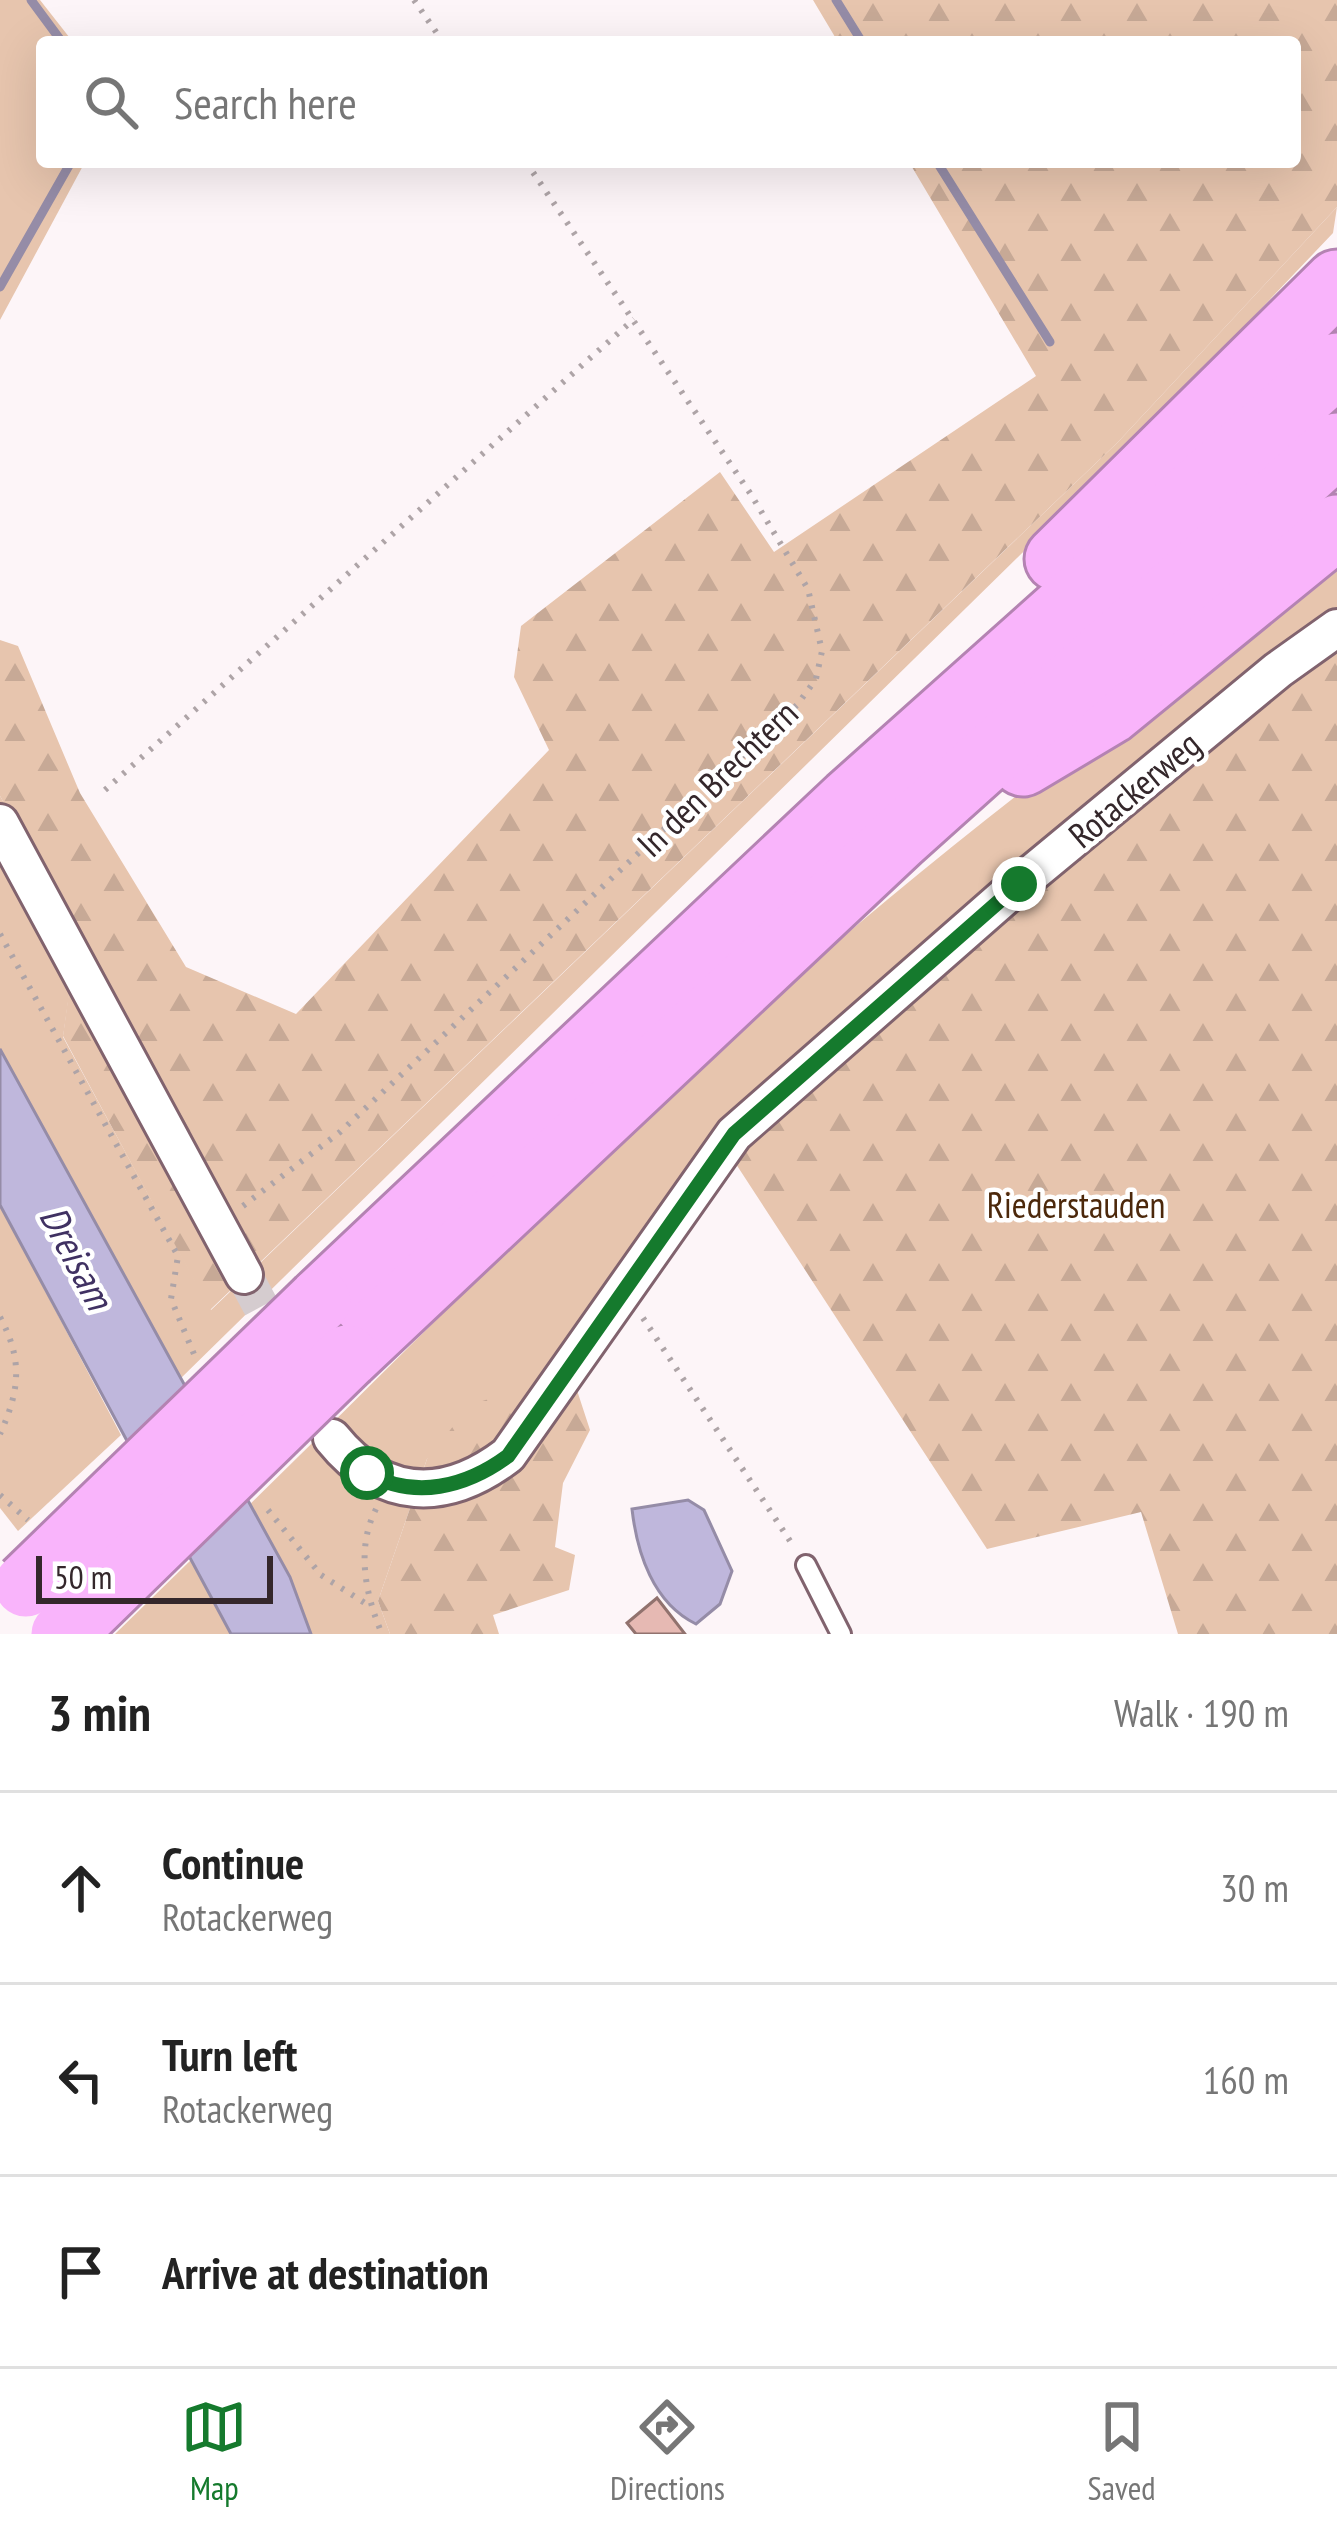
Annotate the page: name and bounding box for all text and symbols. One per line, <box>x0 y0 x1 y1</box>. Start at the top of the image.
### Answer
search box <box>36 36 1301 168</box>
icon: search <box>78 69 144 135</box>
text: Search here <box>174 73 357 131</box>
street label: In den Brechtern <box>627 690 807 866</box>
street label: Rotackerweg <box>1058 720 1210 858</box>
route end <box>992 857 1046 911</box>
park label: Riederstauden <box>987 1181 1165 1228</box>
water label: Dreisam <box>29 1197 127 1320</box>
route start <box>340 1446 394 1500</box>
scale bar <box>36 1550 273 1603</box>
text: 50 m <box>54 1555 112 1598</box>
text: 3 min <box>48 1679 151 1745</box>
text: Walk · 190 m <box>1114 1687 1289 1738</box>
text: Continue <box>162 1833 304 1891</box>
icon: ahead <box>48 1855 114 1921</box>
text: 30 m <box>1220 1862 1289 1913</box>
text: Rotackerweg <box>162 1891 333 1942</box>
text: Turn left <box>162 2025 297 2083</box>
icon: left <box>48 2047 114 2113</box>
text: 160 m <box>1203 2054 1289 2105</box>
text: Rotackerweg <box>162 2083 333 2134</box>
icon: arrive <box>48 2239 114 2305</box>
text: Arrive at destination <box>162 2243 489 2301</box>
tab: Map <box>181 2394 247 2509</box>
tab: Directions <box>610 2394 725 2509</box>
tab: Saved <box>1088 2394 1156 2509</box>

